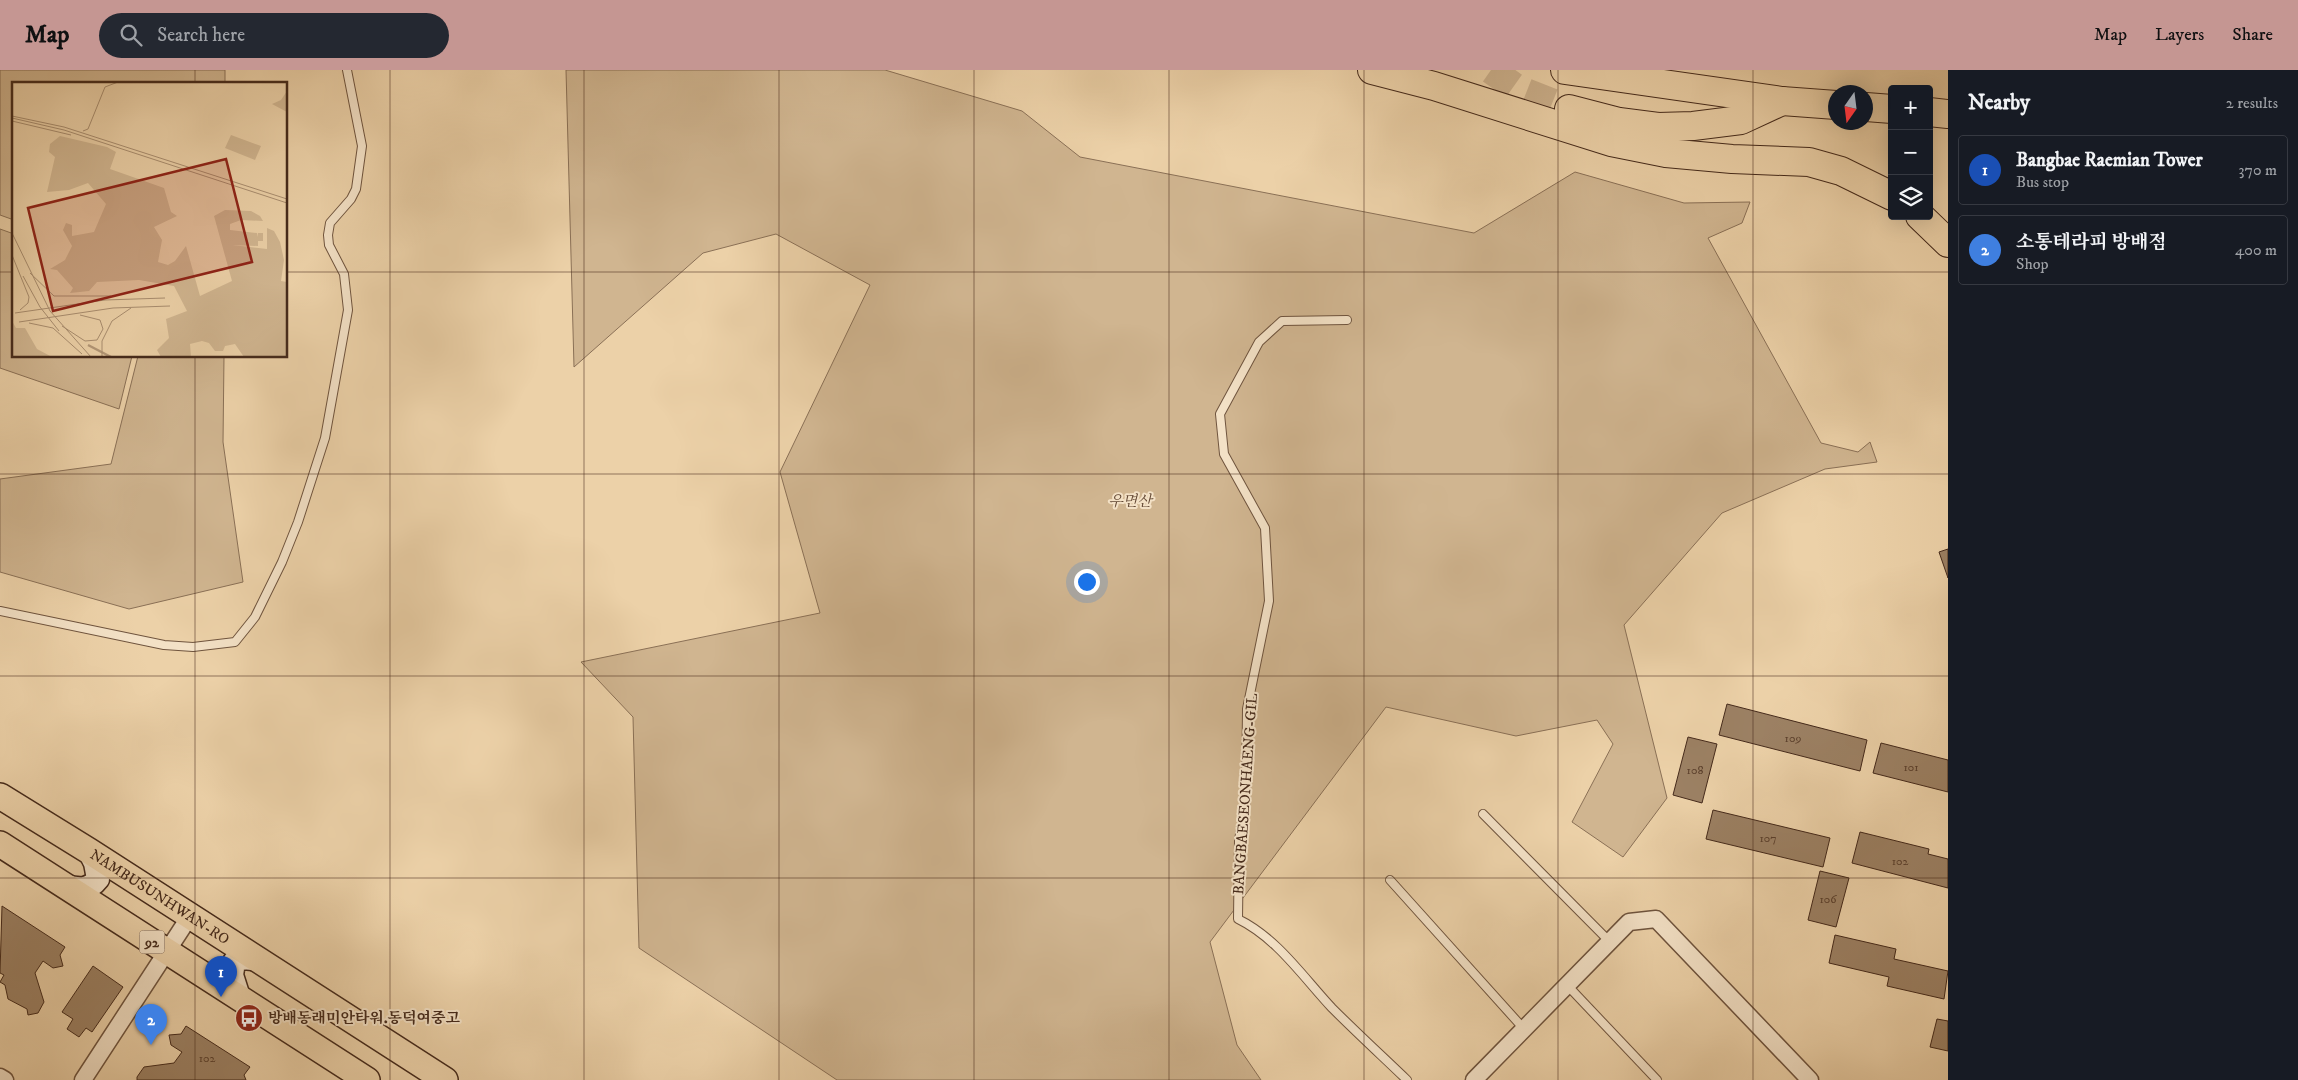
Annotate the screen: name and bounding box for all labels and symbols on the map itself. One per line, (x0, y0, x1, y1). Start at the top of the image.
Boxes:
inset map (12, 82, 288, 358)
north arrow (1828, 85, 1873, 130)
park label: 우면산 (1108, 492, 1154, 511)
your location (1074, 569, 1100, 595)
street label: BANGBAESEONHAENG-GIL (1229, 693, 1262, 895)
house number: 109 (1785, 731, 1801, 746)
house number: 101 (1903, 760, 1919, 775)
house number: 108 (1687, 763, 1703, 778)
house number: 107 (1759, 831, 1777, 846)
street label: NAMBUSUNHWAN-RO (86, 845, 233, 949)
house number: 102 (1892, 854, 1908, 869)
house number: 106 (1819, 892, 1837, 907)
road number: 92 (140, 930, 164, 954)
pin: 1 (205, 956, 237, 997)
bus stop icon: 방배동래미안타워.동덕여중고 (234, 1003, 264, 1033)
pin: 2 (135, 1004, 167, 1045)
place label: 방배동래미안타워.동덕여중고 (268, 1009, 460, 1028)
house number: 102 (199, 1051, 215, 1066)

